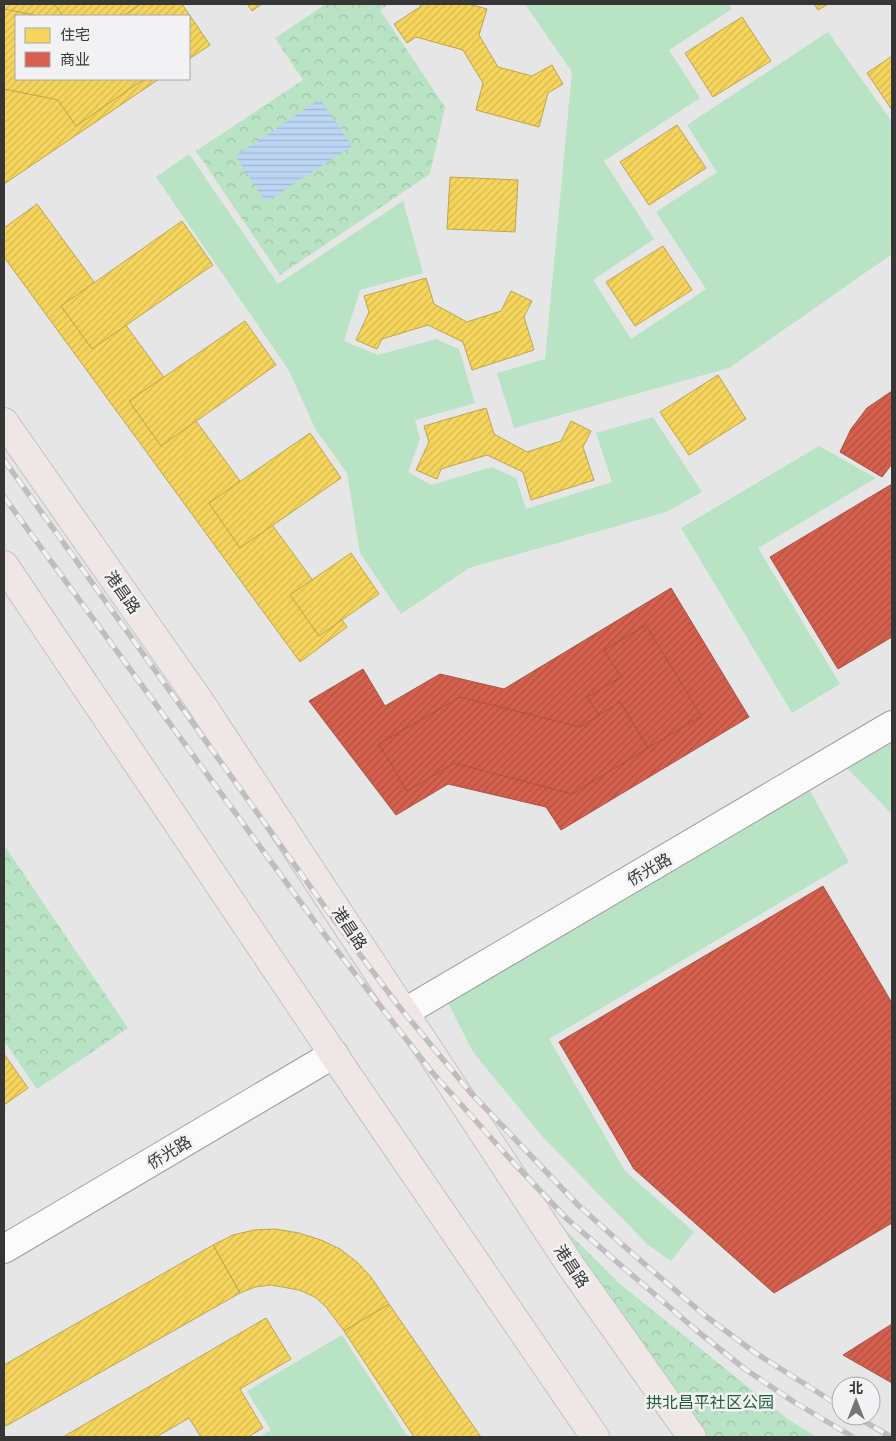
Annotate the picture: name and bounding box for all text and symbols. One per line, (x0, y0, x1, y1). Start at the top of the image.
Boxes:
legend (15, 15, 190, 80)
text: 住宅 (60, 26, 90, 44)
text: 商业 (60, 51, 90, 69)
street label: 港昌路 (101, 567, 144, 617)
street label: 侨光路 (624, 849, 675, 890)
street label: 港昌路 (328, 903, 371, 953)
street label: 侨光路 (144, 1132, 195, 1173)
street label: 港昌路 (550, 1241, 593, 1291)
north arrow (831, 1376, 881, 1426)
text: 北 (849, 1380, 863, 1396)
park label: 拱北昌平社区公园 (646, 1393, 774, 1412)

